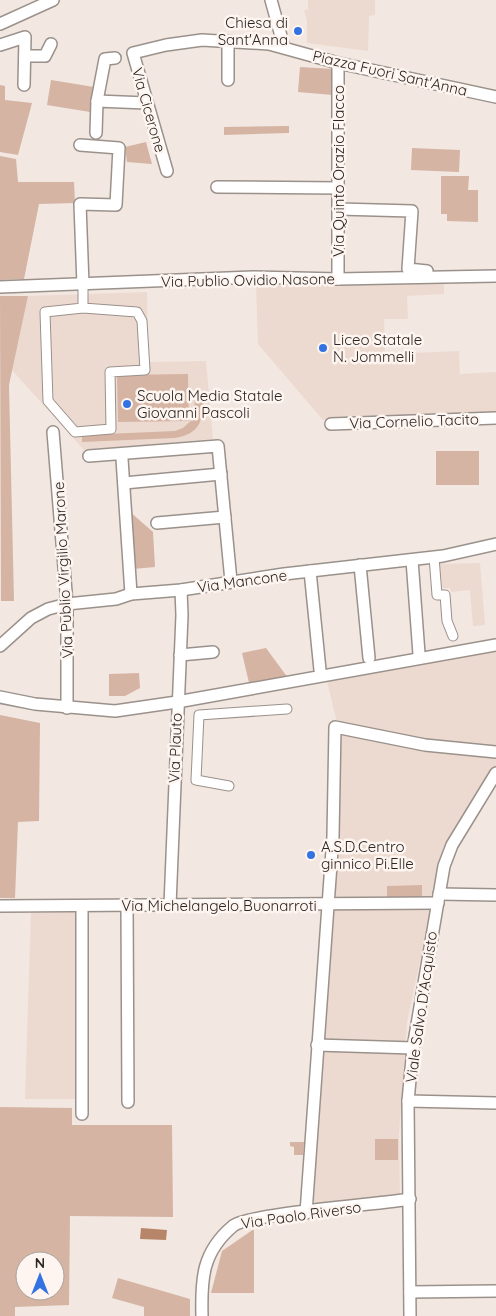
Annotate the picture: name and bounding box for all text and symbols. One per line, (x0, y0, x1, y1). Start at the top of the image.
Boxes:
place label: Chiesa di Sant'Anna (218, 13, 288, 49)
marker: Chiesa di Sant'Anna (292, 25, 304, 37)
street label: Piazza Fuori Sant'Anna (311, 46, 469, 100)
street label: Via Cicerone (128, 65, 170, 155)
street label: Via Quinto Orazio Flacco (329, 85, 348, 257)
street label: Via Publio Ovidio Nasone (161, 269, 335, 291)
place label: Liceo Statale N. Jommelli (333, 330, 422, 366)
marker: Liceo Statale N. Jommelli (317, 342, 329, 354)
place label: Scuola Media Statale Giovanni Pascoli (137, 386, 282, 422)
marker: Scuola Media Statale Giovanni Pascoli (121, 398, 133, 410)
street label: Via Cornelio Tacito (349, 409, 479, 433)
street label: Via Publio Virgilio Marone (49, 481, 77, 659)
street label: Via Mancone (196, 565, 288, 597)
street label: Via Plauto (164, 713, 186, 783)
place label: A.S.D.Centro ginnico Pi.Elle (321, 837, 414, 873)
marker: A.S.D.Centro ginnico Pi.Elle (305, 849, 317, 861)
street label: Via Michelangelo Buonarroti (121, 896, 317, 915)
street label: Viale Salvo D'Acquisto (401, 930, 441, 1084)
street label: Via Paolo Riverso (240, 1197, 362, 1233)
north arrow (15, 1251, 65, 1301)
text: N (35, 1254, 45, 1272)

